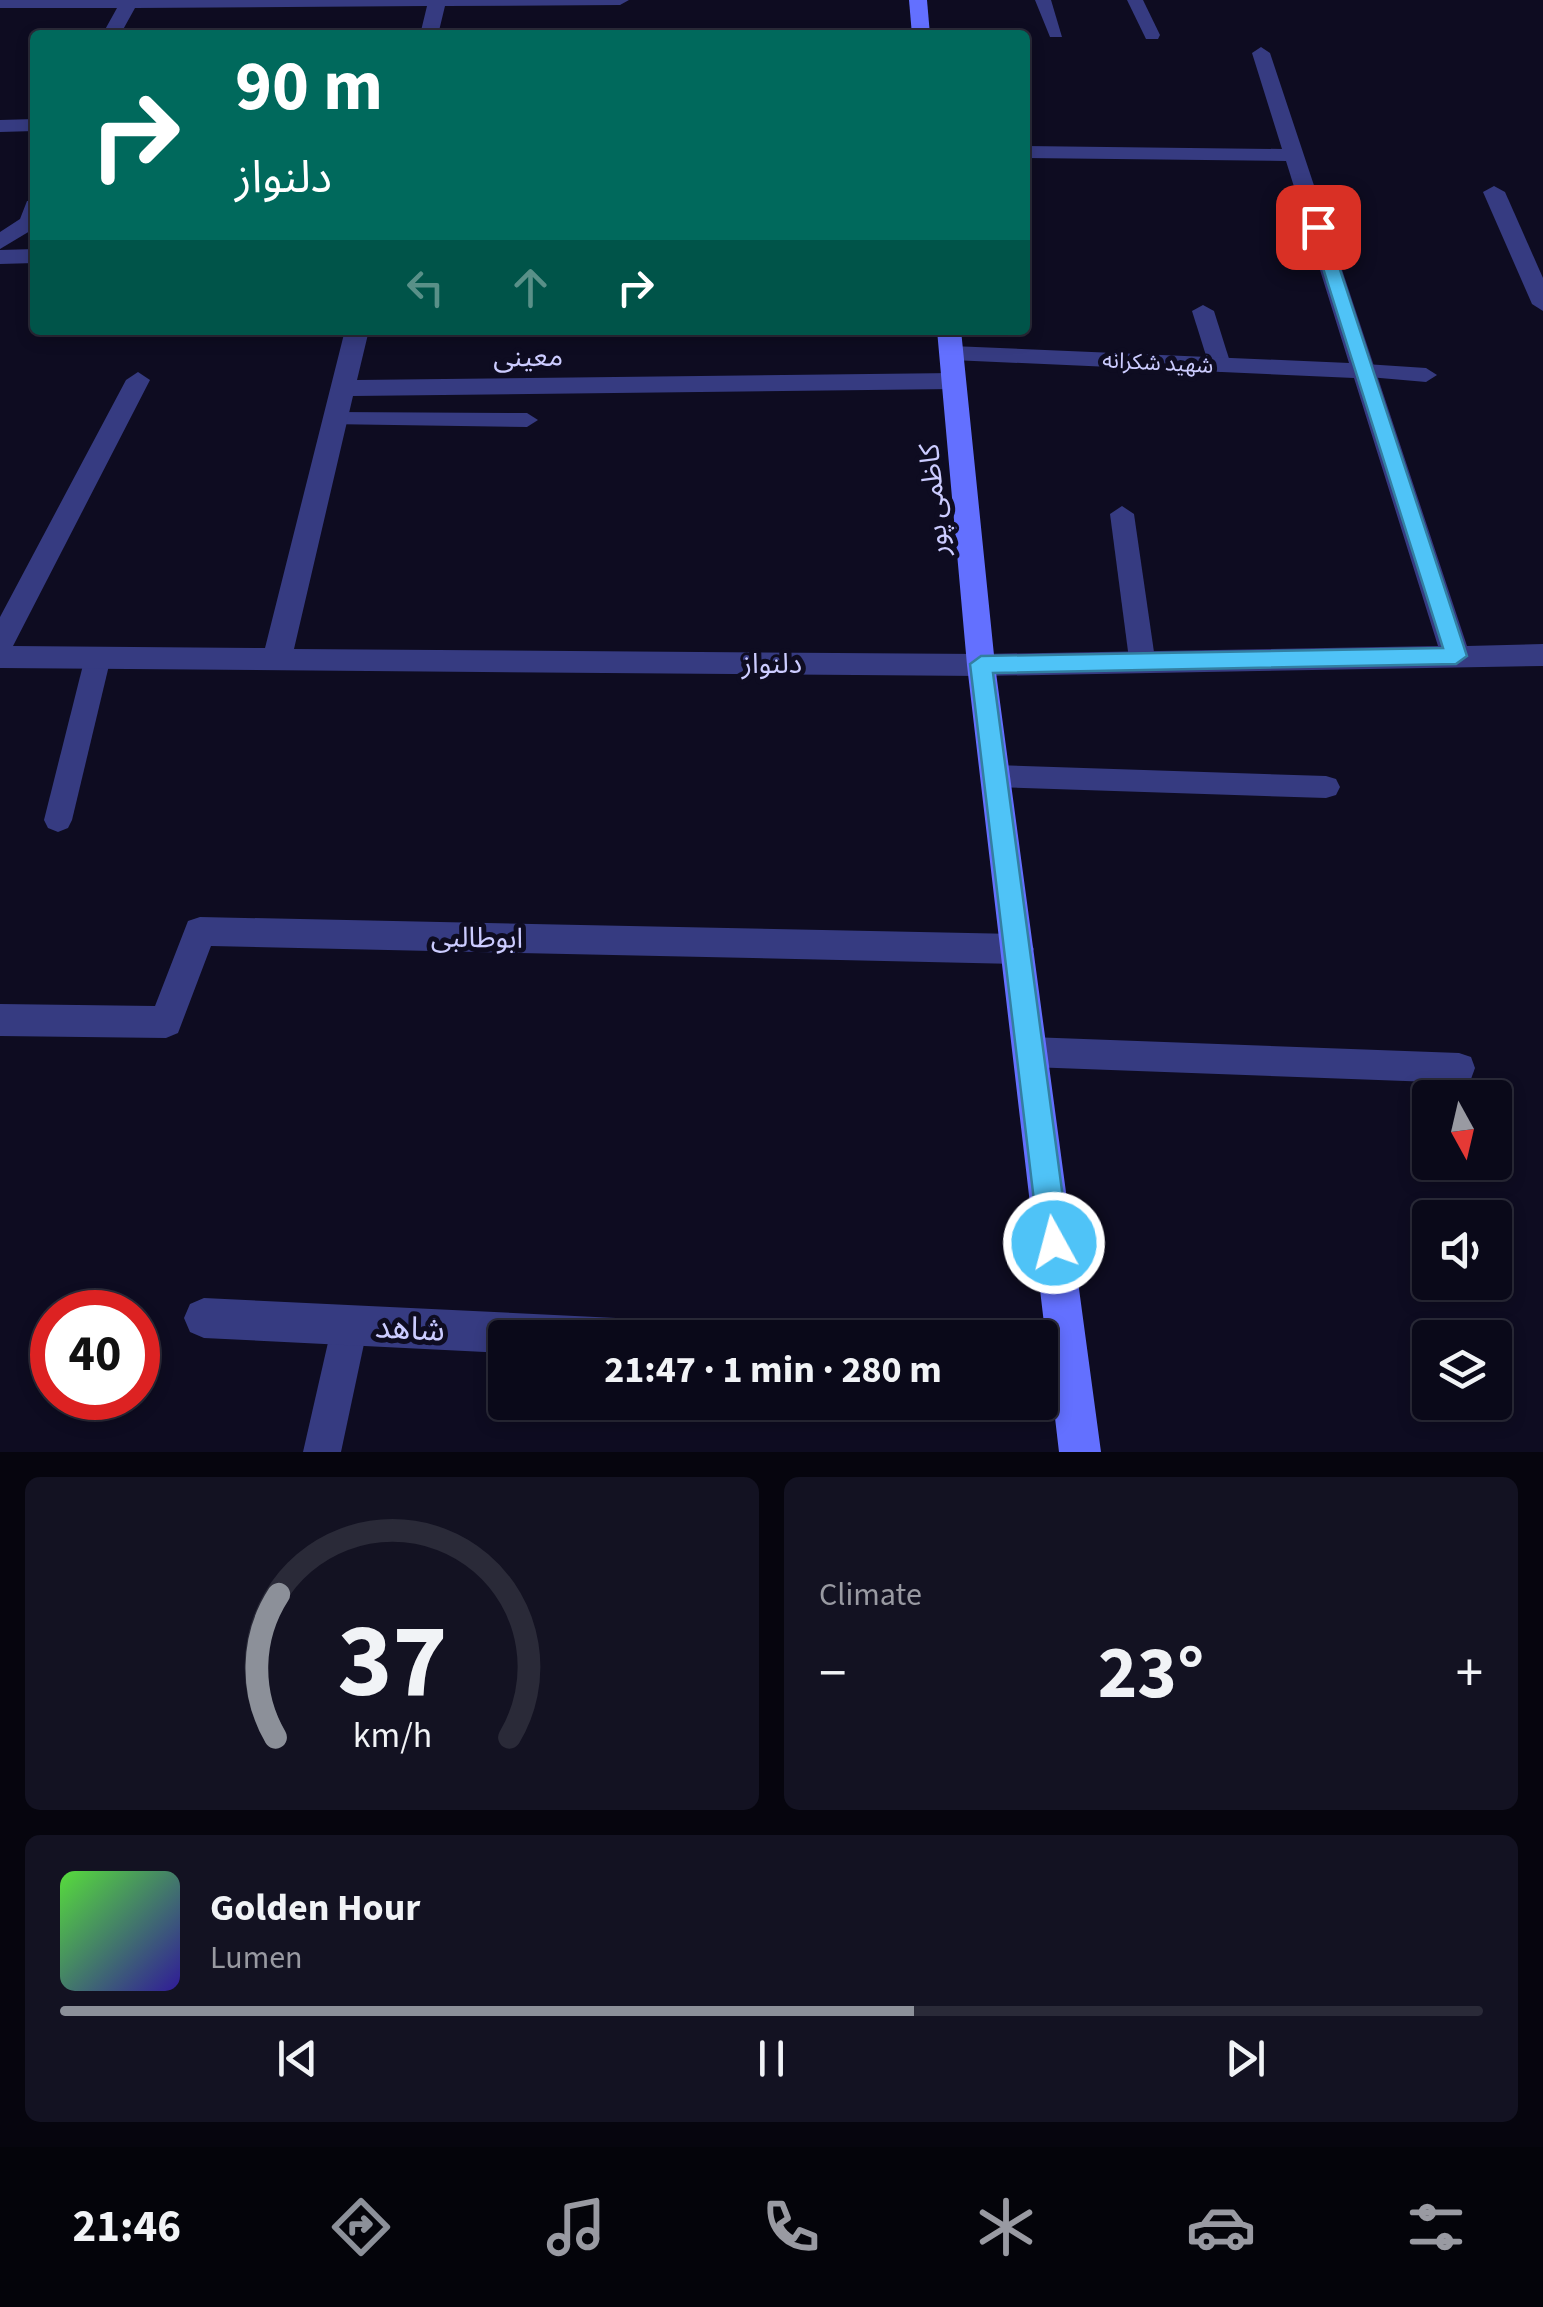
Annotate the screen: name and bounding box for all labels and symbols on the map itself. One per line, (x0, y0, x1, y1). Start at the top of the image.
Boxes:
pin (1276, 185, 1361, 270)
street label: معینی (493, 336, 563, 378)
street label: شهید شکرانه (1102, 344, 1214, 382)
street label: کاظمی پور (909, 441, 959, 559)
street label: دلنواز (741, 644, 802, 684)
street label: ابوطالبی (431, 917, 523, 959)
north arrow (1412, 1080, 1512, 1180)
position arrow (1002, 1191, 1106, 1295)
speed limit sign: 40 (30, 1290, 160, 1420)
street label: شاهد (374, 1304, 446, 1354)

